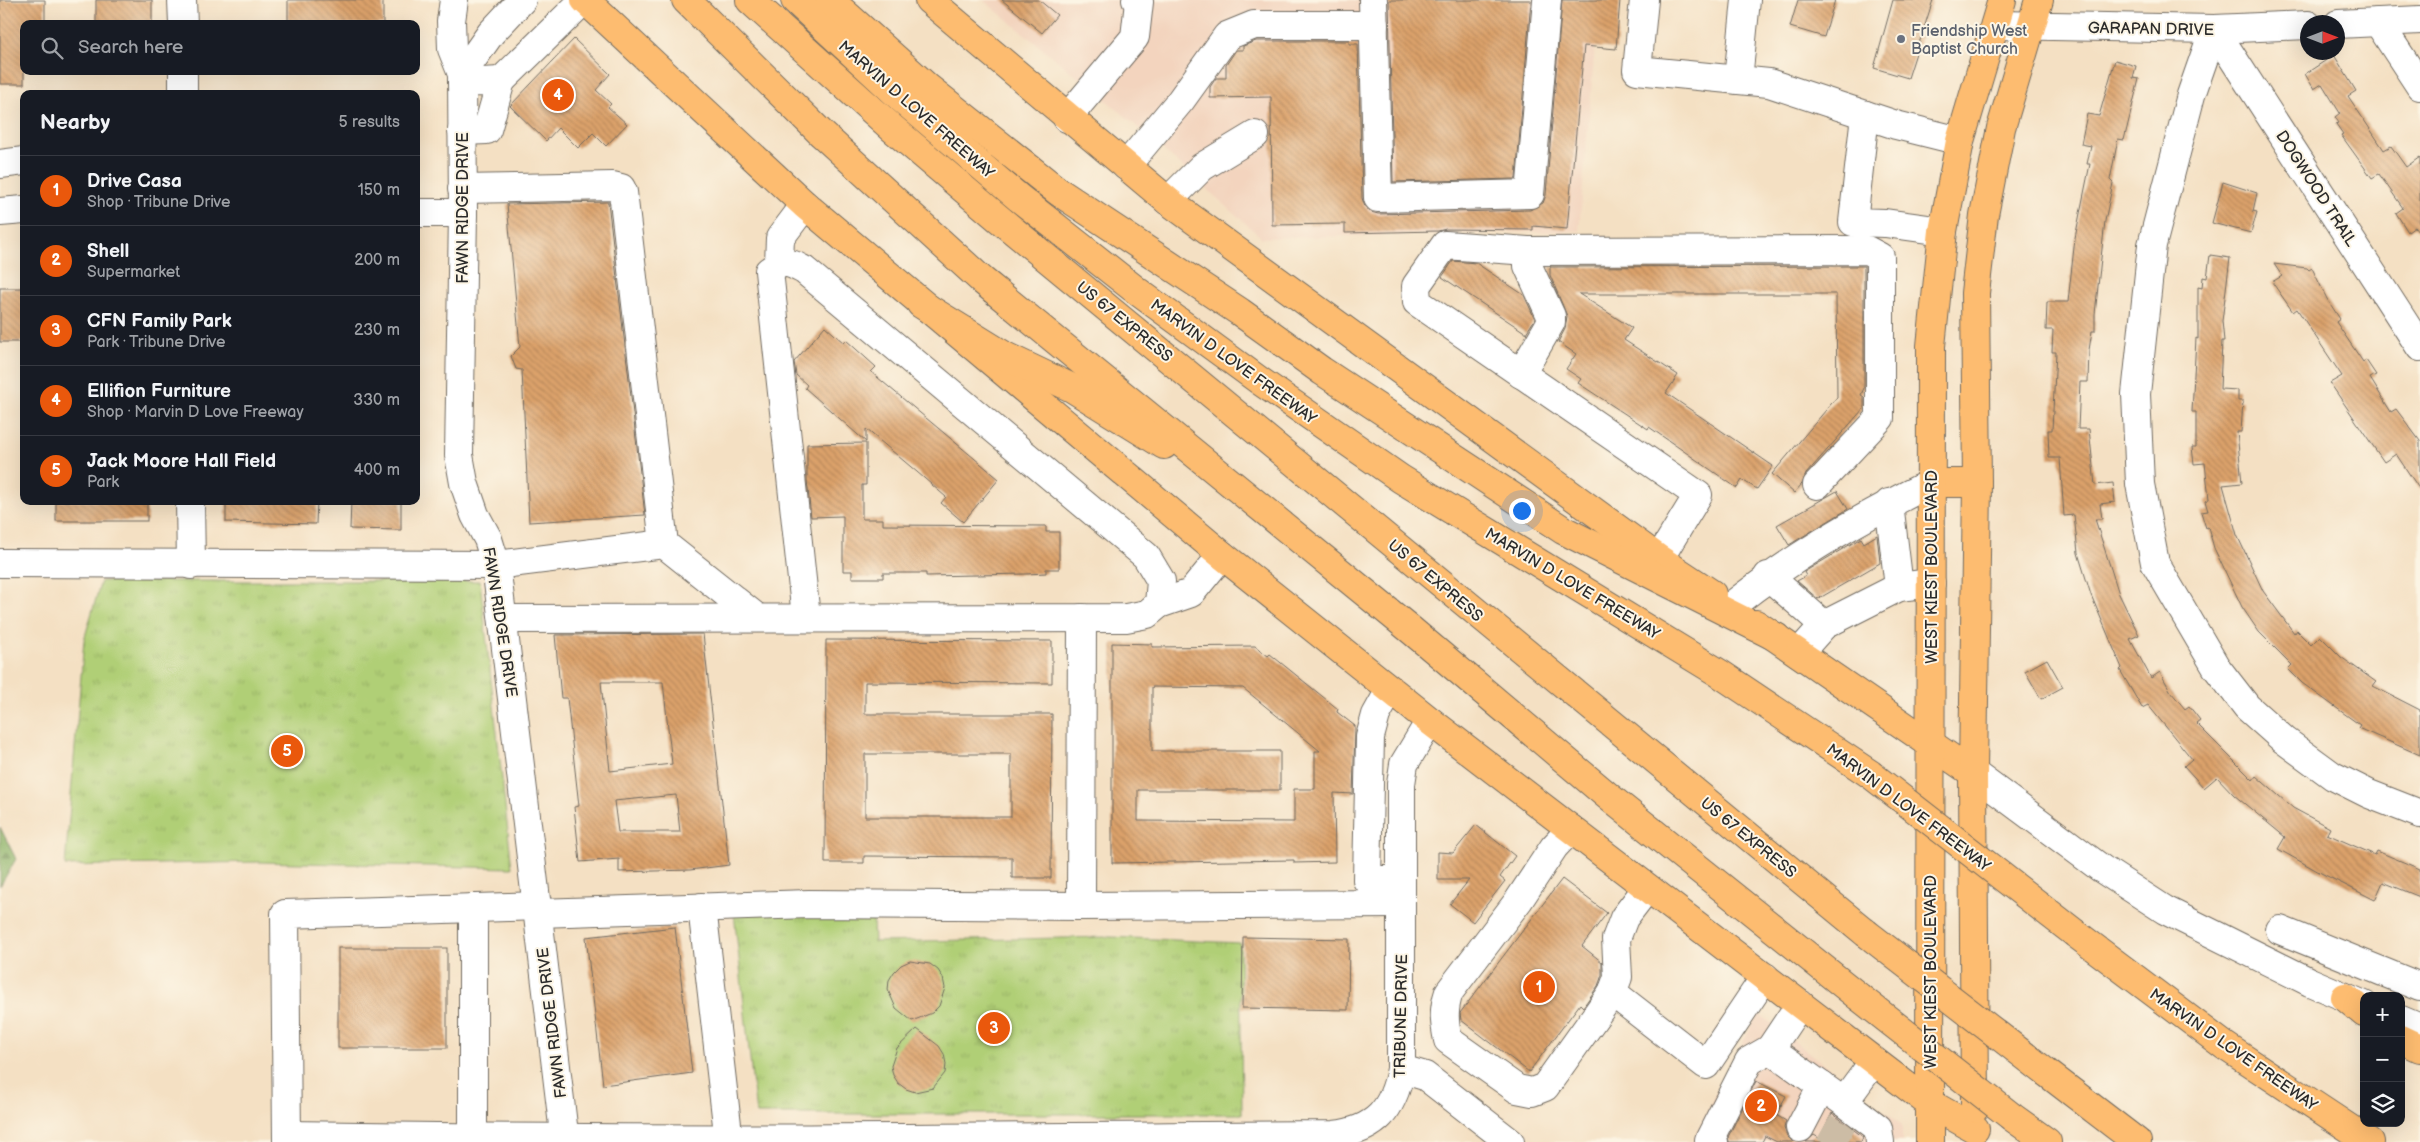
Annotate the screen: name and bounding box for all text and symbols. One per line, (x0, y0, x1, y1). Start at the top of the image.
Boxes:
north arrow (2300, 15, 2345, 60)
street label: GARAPAN DRIVE (2088, 19, 2214, 40)
search box (20, 20, 420, 75)
place label: Friendship West Baptist Church (1911, 22, 2027, 59)
marker: Friendship West Baptist Church (1895, 33, 1907, 45)
icon: search (38, 34, 66, 62)
text: Search here (78, 36, 183, 59)
street label: MARVIN D LOVE FREEWAY (834, 37, 998, 183)
pin: 4 (542, 76, 574, 114)
text: Nearby (40, 110, 110, 135)
text: 5 results (338, 113, 400, 132)
street label: DOGWOOD TRAIL (2271, 127, 2361, 251)
street label: FAWN RIDGE DRIVE (454, 132, 473, 284)
text: Drive Casa (87, 170, 182, 193)
text: 1 (53, 181, 59, 200)
text: 150 m (358, 181, 400, 200)
text: Shop · Tribune Drive (87, 193, 230, 212)
text: Shell (87, 240, 129, 263)
text: 2 (51, 251, 61, 270)
text: 200 m (354, 251, 400, 270)
text: Supermarket (87, 263, 180, 282)
street label: US 67 EXPRESS (1072, 278, 1176, 367)
street label: MARVIN D LOVE FREEWAY (1147, 296, 1320, 429)
text: CFN Family Park (87, 310, 232, 333)
text: 3 (51, 321, 61, 340)
text: 230 m (354, 321, 400, 340)
text: Park · Tribune Drive (87, 333, 226, 352)
text: Ellifion Furniture (87, 380, 231, 403)
text: 4 (51, 391, 61, 410)
text: 330 m (353, 391, 400, 410)
text: Shop · Marvin D Love Freeway (87, 403, 304, 422)
text: Jack Moore Hall Field (87, 450, 276, 473)
text: 5 (51, 461, 61, 480)
text: 400 m (354, 461, 400, 480)
street label: WEST KIEST BOULEVARD (1923, 470, 1942, 664)
text: Park (87, 473, 119, 492)
your location (1509, 498, 1535, 524)
street label: MARVIN D LOVE FREEWAY (1481, 525, 1664, 644)
street label: US 67 EXPRESS (1384, 536, 1486, 626)
street label: FAWN RIDGE DRIVE (478, 546, 521, 699)
pin: 5 (271, 732, 303, 770)
street label: MARVIN D LOVE FREEWAY (1822, 740, 1994, 876)
street label: US 67 EXPRESS (1696, 794, 1800, 883)
street label: WEST KIEST BOULEVARD (1922, 875, 1941, 1069)
street label: FAWN RIDGE DRIVE (534, 946, 571, 1099)
street label: TRIBUNE DRIVE (1391, 954, 1412, 1078)
pin: 1 (1523, 968, 1555, 1006)
street label: MARVIN D LOVE FREEWAY (2146, 985, 2321, 1116)
map controls (2360, 992, 2405, 1127)
button: + (2360, 992, 2405, 1037)
pin: 3 (978, 1009, 1010, 1047)
button: − (2360, 1037, 2405, 1082)
button: layers (2360, 1082, 2405, 1127)
pin: 2 (1745, 1087, 1777, 1125)

